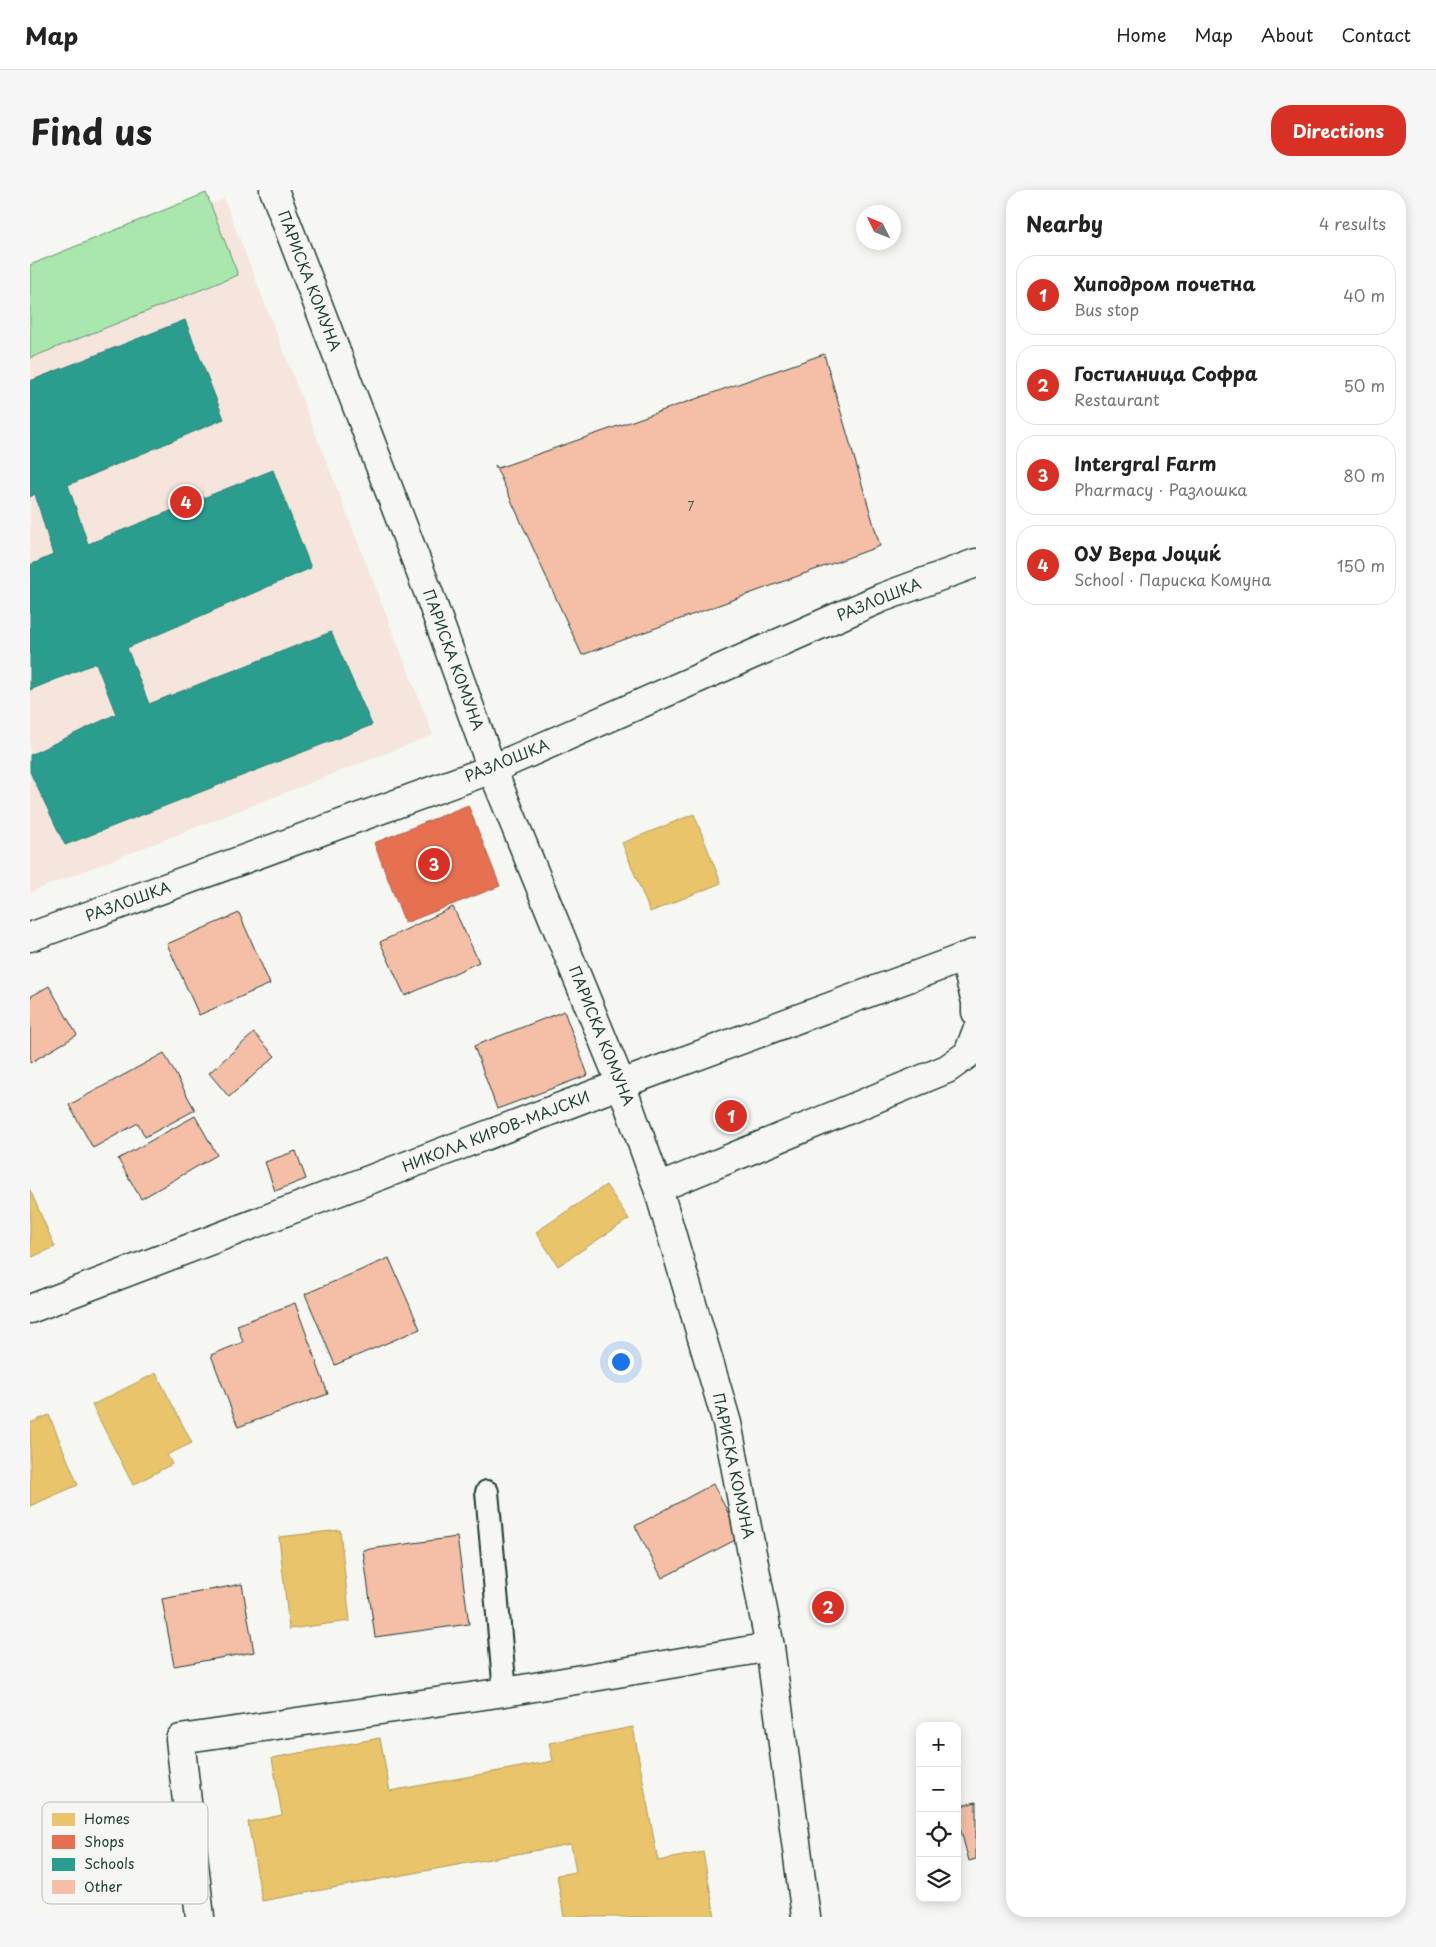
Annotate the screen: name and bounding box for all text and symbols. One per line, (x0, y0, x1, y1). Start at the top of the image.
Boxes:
text: Map (25, 17, 78, 53)
text: Home (1116, 21, 1166, 48)
text: Map (1194, 21, 1233, 48)
text: About (1261, 21, 1313, 48)
text: Contact (1341, 21, 1411, 48)
text: Find us (30, 104, 152, 157)
button: Directions (1271, 105, 1406, 156)
north arrow (856, 205, 901, 250)
street label: ПАРИСКА КОМУНА (273, 207, 348, 354)
text: Nearby (1026, 207, 1103, 239)
text: 4 results (1319, 211, 1386, 235)
text: Хиподром почетна (1074, 269, 1256, 297)
text: 1 (1039, 283, 1047, 307)
text: 40 m (1343, 283, 1385, 307)
text: Bus stop (1074, 297, 1139, 321)
text: Гостилница Софра (1074, 359, 1258, 387)
text: 2 (1037, 373, 1049, 397)
text: 50 m (1344, 373, 1385, 397)
text: Restaurant (1074, 387, 1160, 411)
text: Intergral Farm (1074, 449, 1217, 477)
text: 3 (1038, 463, 1048, 487)
text: 80 m (1343, 463, 1385, 487)
text: Pharmacy · Разлошка (1074, 477, 1247, 501)
pin: 4 (170, 483, 202, 521)
house number: 7 (688, 497, 695, 515)
text: ОУ Вера Јоциќ (1074, 539, 1221, 567)
text: 4 (1038, 553, 1048, 577)
text: 150 m (1337, 553, 1385, 577)
text: School · Париска Комуна (1074, 567, 1271, 591)
street label: РАЗЛОШКА (833, 571, 924, 626)
street label: ПАРИСКА КОМУНА (418, 586, 491, 733)
street label: РАЗЛОШКА (461, 732, 552, 787)
pin: 3 (418, 845, 450, 883)
street label: РАЗЛОШКА (82, 874, 173, 927)
street label: ПАРИСКА КОМУНА (564, 962, 641, 1109)
street label: НИКОЛА КИРОВ-МАЈСКИ (398, 1084, 593, 1177)
pin: 1 (715, 1097, 747, 1135)
your location (608, 1349, 634, 1375)
street label: ПАРИСКА КОМУНА (708, 1390, 761, 1541)
pin: 2 (812, 1588, 844, 1626)
map controls (916, 1722, 961, 1902)
button: + (916, 1722, 961, 1767)
button: − (916, 1767, 961, 1812)
legend (42, 1802, 208, 1904)
text: Homes (84, 1808, 130, 1829)
button: locate (916, 1812, 961, 1857)
text: Shops (84, 1831, 124, 1852)
text: Schools (84, 1853, 134, 1874)
button: layers (916, 1857, 961, 1902)
text: Other (84, 1876, 123, 1897)

